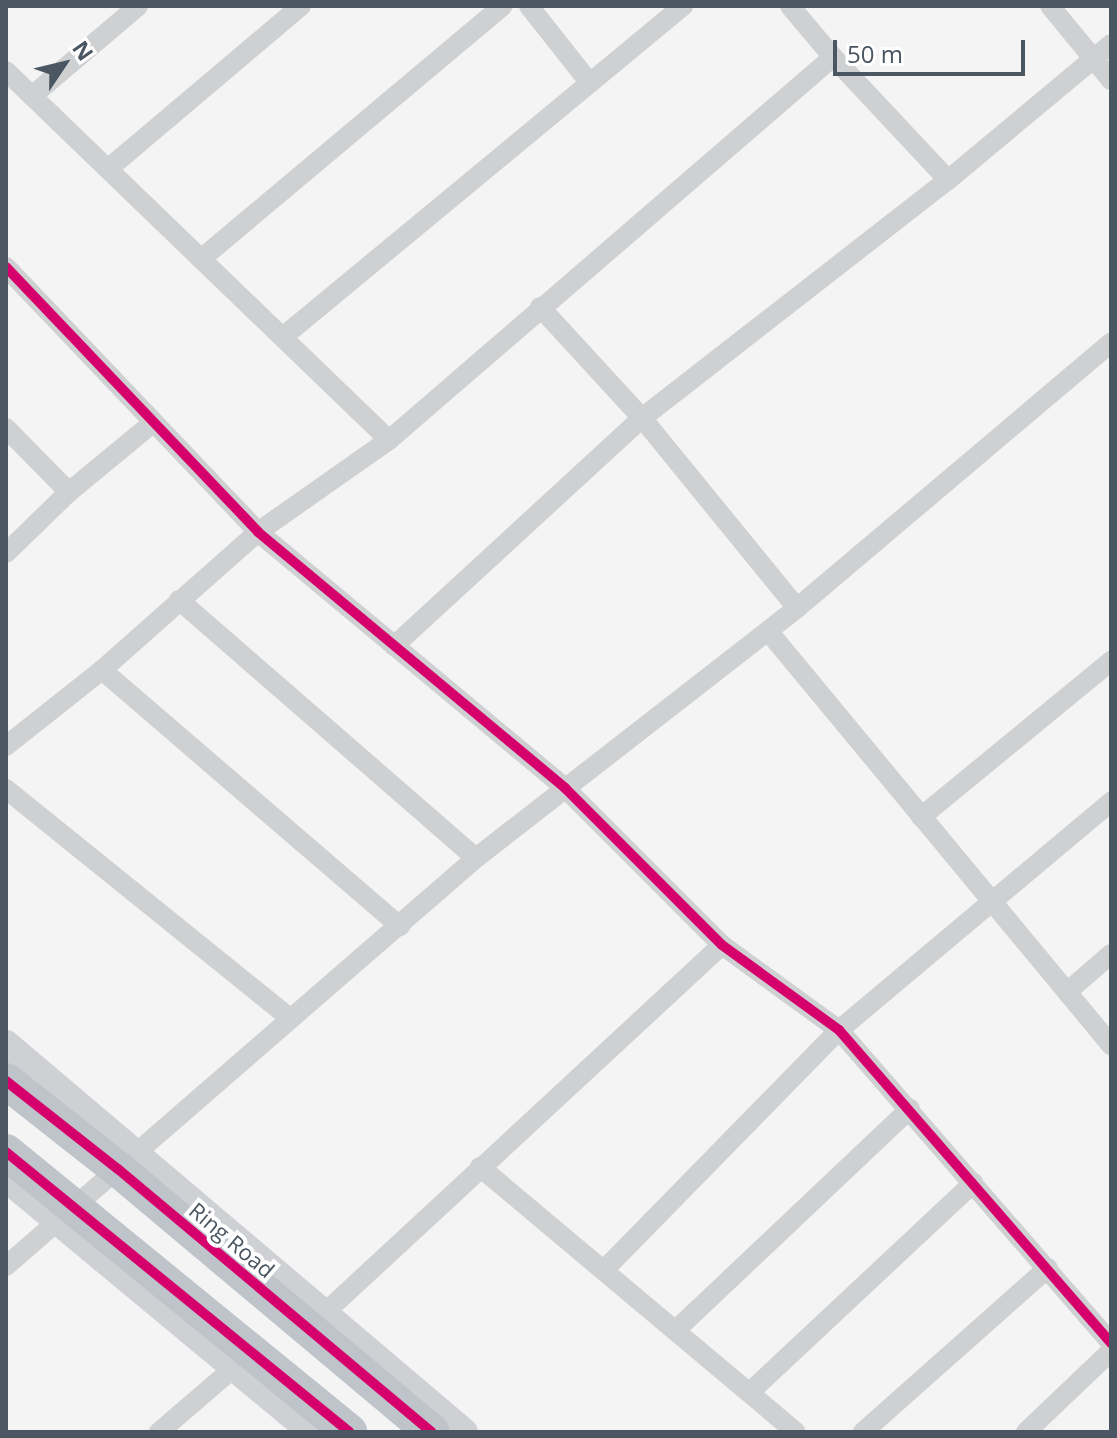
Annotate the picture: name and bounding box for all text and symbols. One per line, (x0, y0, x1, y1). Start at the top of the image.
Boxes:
north arrow (24, 24, 104, 104)
scale bar (837, 24, 1029, 74)
text: N (66, 34, 101, 66)
text: 50 m (847, 37, 903, 70)
street label: Ring Road (184, 1197, 280, 1283)

